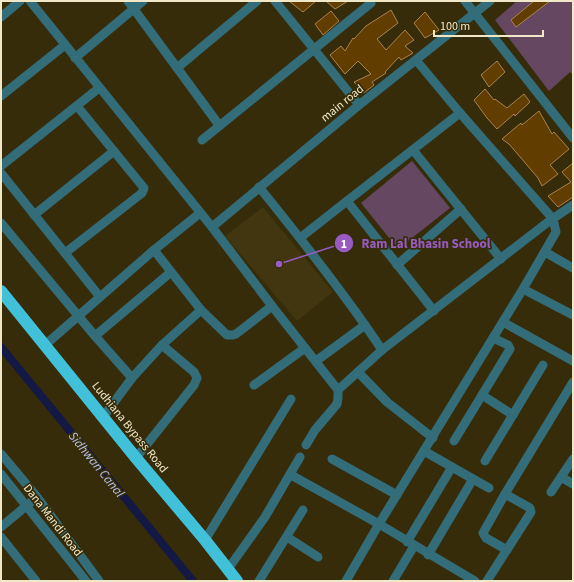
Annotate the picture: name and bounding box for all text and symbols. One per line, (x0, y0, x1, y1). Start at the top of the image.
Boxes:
scale bar (434, 12, 543, 38)
text: 100 m (440, 18, 470, 35)
street label: main road (317, 81, 367, 126)
callout: Ram Lal Bhasin School (334, 231, 499, 256)
text: Ram Lal Bhasin School (362, 235, 491, 253)
text: 1 (341, 236, 347, 253)
street label: Ludhiana Bypass Road (88, 378, 172, 476)
water label: Sidhwan Canal (64, 428, 129, 502)
street label: Dana Mandi Road (19, 481, 86, 560)

